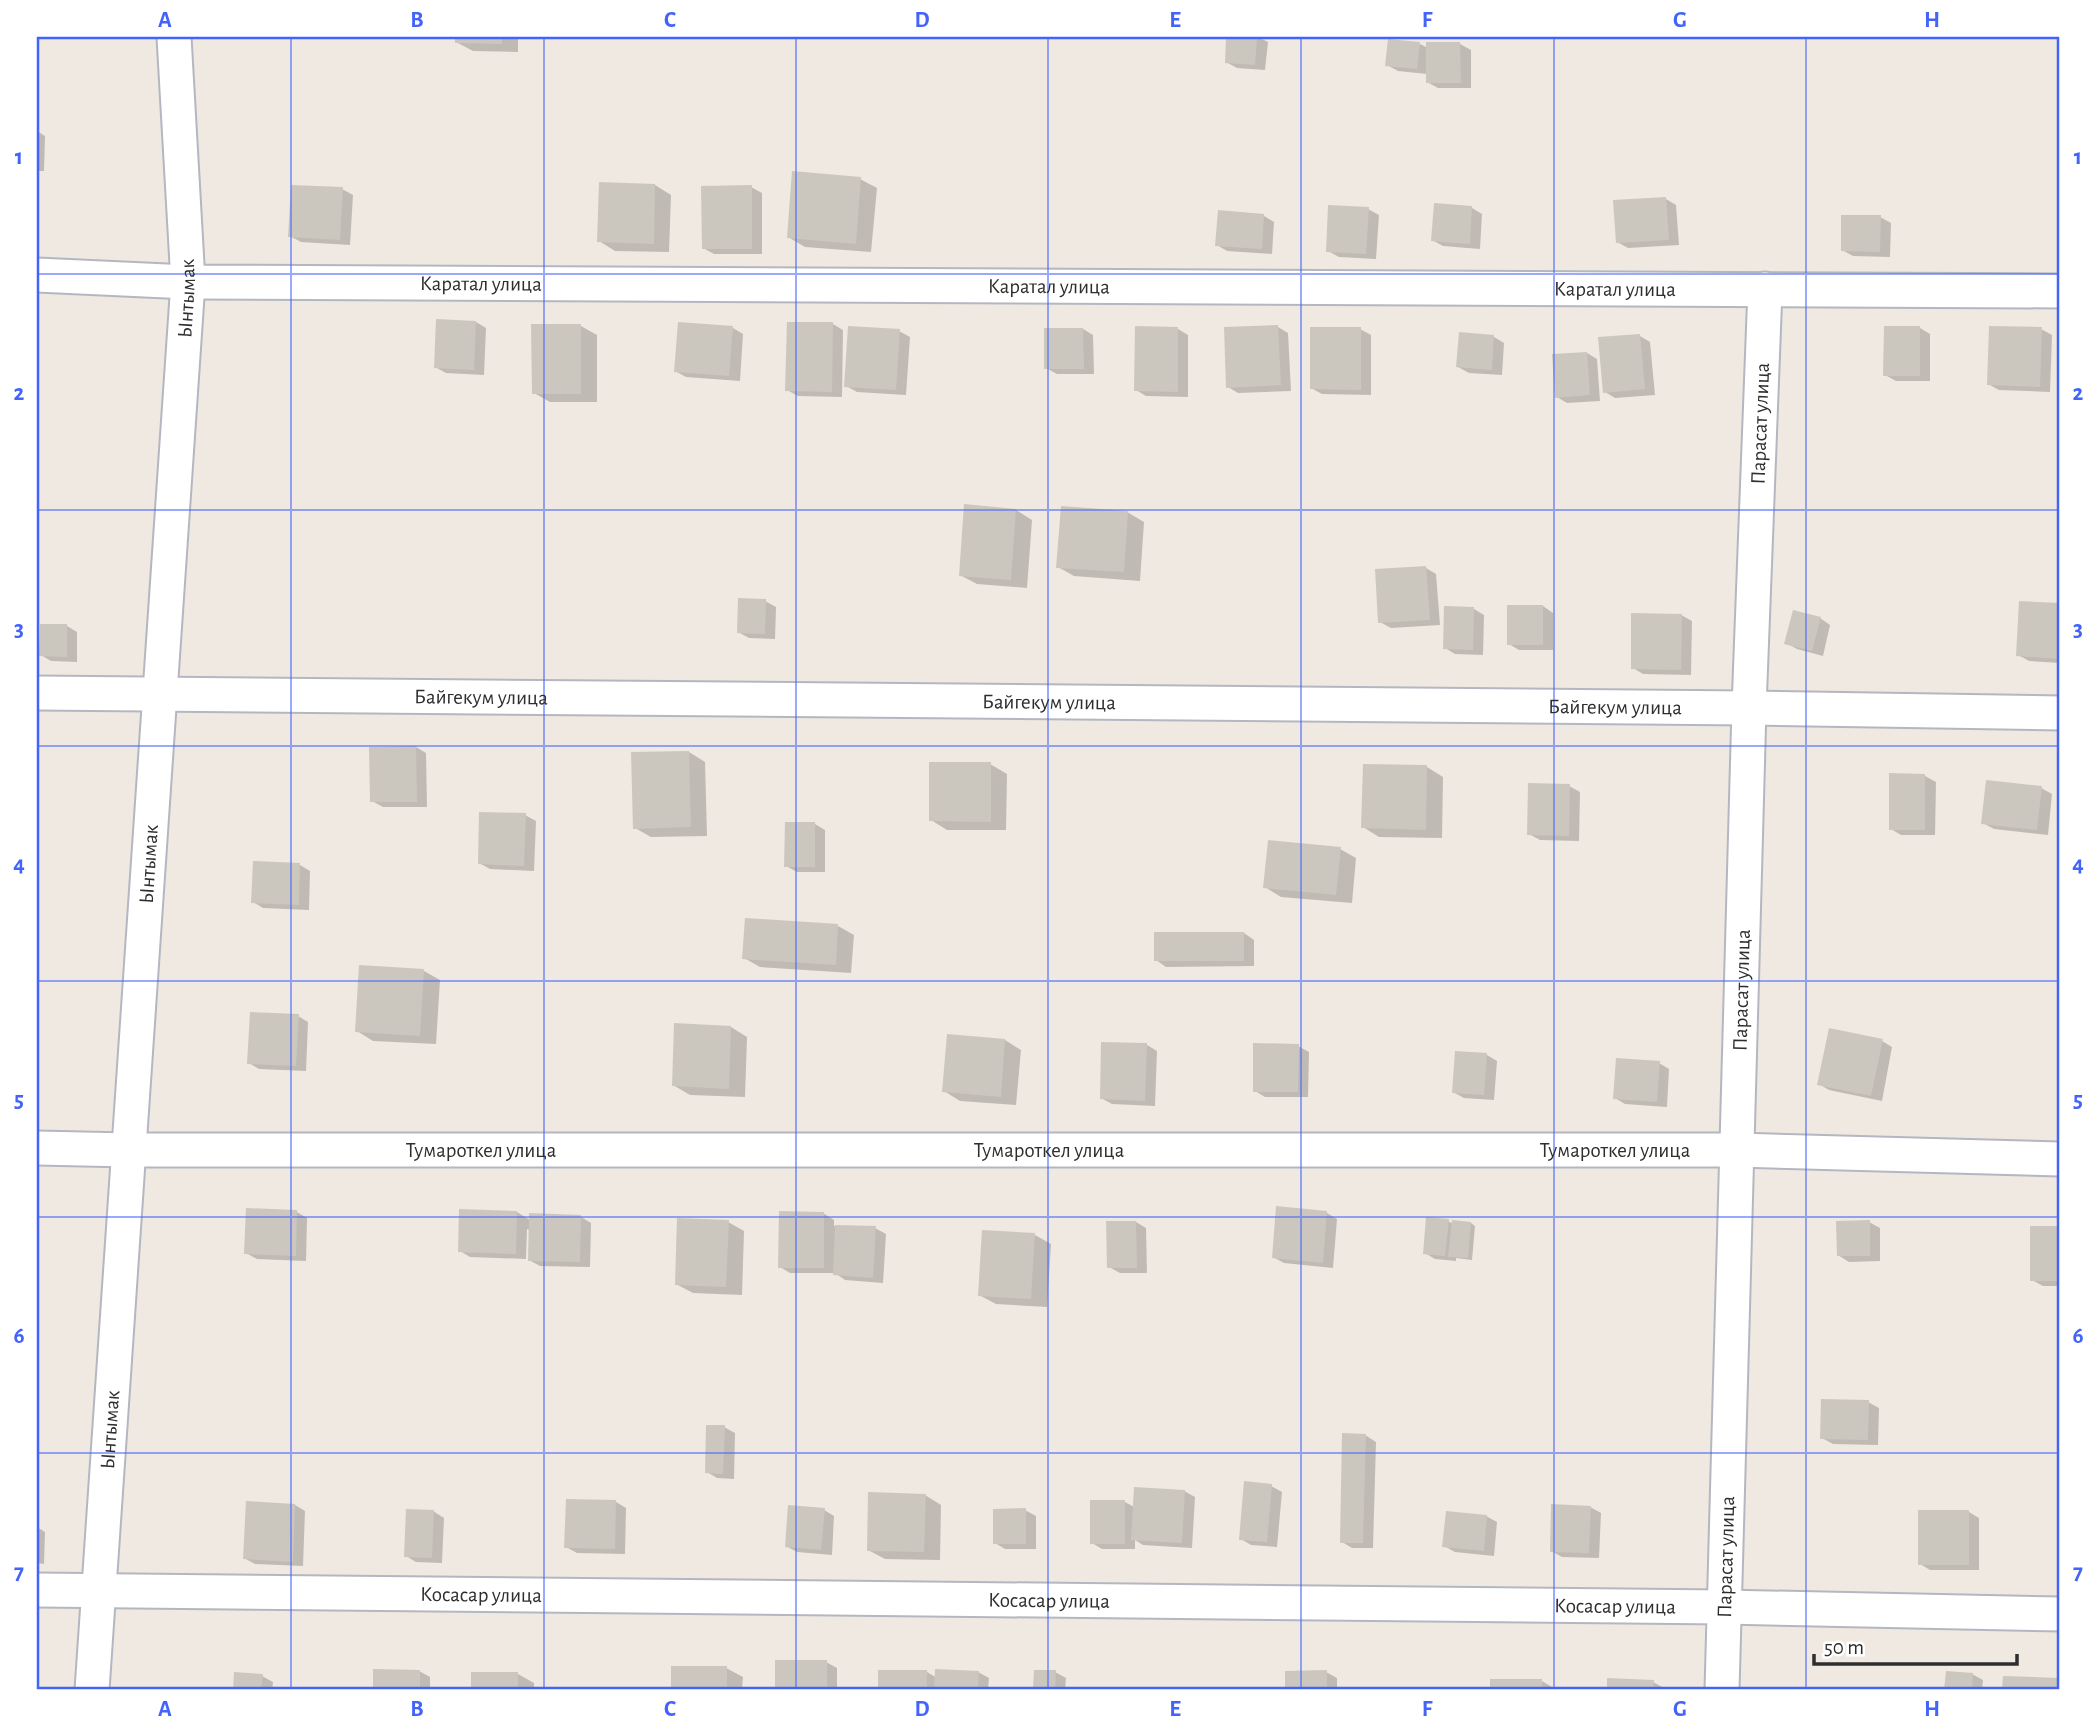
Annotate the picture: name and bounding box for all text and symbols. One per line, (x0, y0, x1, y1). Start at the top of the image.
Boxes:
text: A (158, 9, 172, 32)
text: B (410, 9, 424, 32)
text: C (664, 9, 676, 32)
text: D (914, 9, 930, 32)
text: E (1169, 9, 1181, 32)
text: F (1422, 9, 1433, 32)
text: G (1673, 9, 1687, 32)
text: H (1924, 9, 1940, 32)
text: 1 (15, 146, 23, 169)
text: 1 (2074, 146, 2082, 169)
street label: Ынтымак (174, 258, 199, 338)
street label: Каратал улица (420, 273, 542, 294)
street label: Каратал улица (988, 275, 1110, 297)
street label: Каратал улица (1554, 278, 1676, 300)
street label: Парасат улица (1747, 362, 1773, 485)
text: 2 (14, 382, 25, 405)
text: 2 (2073, 382, 2084, 405)
text: 3 (14, 618, 24, 641)
text: 3 (2073, 618, 2083, 641)
street label: Байгекум улица (414, 686, 548, 708)
street label: Байгекум улица (982, 691, 1116, 713)
street label: Байгекум улица (1548, 696, 1682, 718)
street label: Ынтымак (135, 824, 162, 904)
text: 4 (13, 853, 25, 876)
text: 4 (2072, 853, 2084, 876)
street label: Парасат улица (1729, 929, 1753, 1052)
text: 5 (14, 1089, 24, 1112)
text: 5 (2073, 1089, 2083, 1112)
street label: Тумароткел улица (406, 1140, 557, 1161)
street label: Тумароткел улица (974, 1140, 1125, 1161)
street label: Тумароткел улица (1540, 1140, 1691, 1161)
text: 6 (13, 1325, 25, 1348)
text: 6 (2072, 1325, 2084, 1348)
street label: Ынтымак (97, 1389, 123, 1470)
street label: Парасат улица (1713, 1495, 1738, 1618)
text: 7 (14, 1561, 24, 1584)
text: 7 (2073, 1561, 2083, 1584)
street label: Косасар улица (420, 1583, 542, 1606)
street label: Косасар улица (988, 1589, 1110, 1611)
street label: Косасар улица (1554, 1595, 1676, 1617)
scale bar (1814, 1622, 2016, 1666)
text: 50 m (1824, 1637, 1864, 1658)
text: A (158, 1698, 172, 1721)
text: B (410, 1698, 424, 1721)
text: C (664, 1698, 676, 1721)
text: D (914, 1698, 930, 1721)
text: E (1169, 1698, 1181, 1721)
text: F (1422, 1698, 1433, 1721)
text: G (1673, 1698, 1687, 1721)
text: H (1924, 1698, 1940, 1721)

